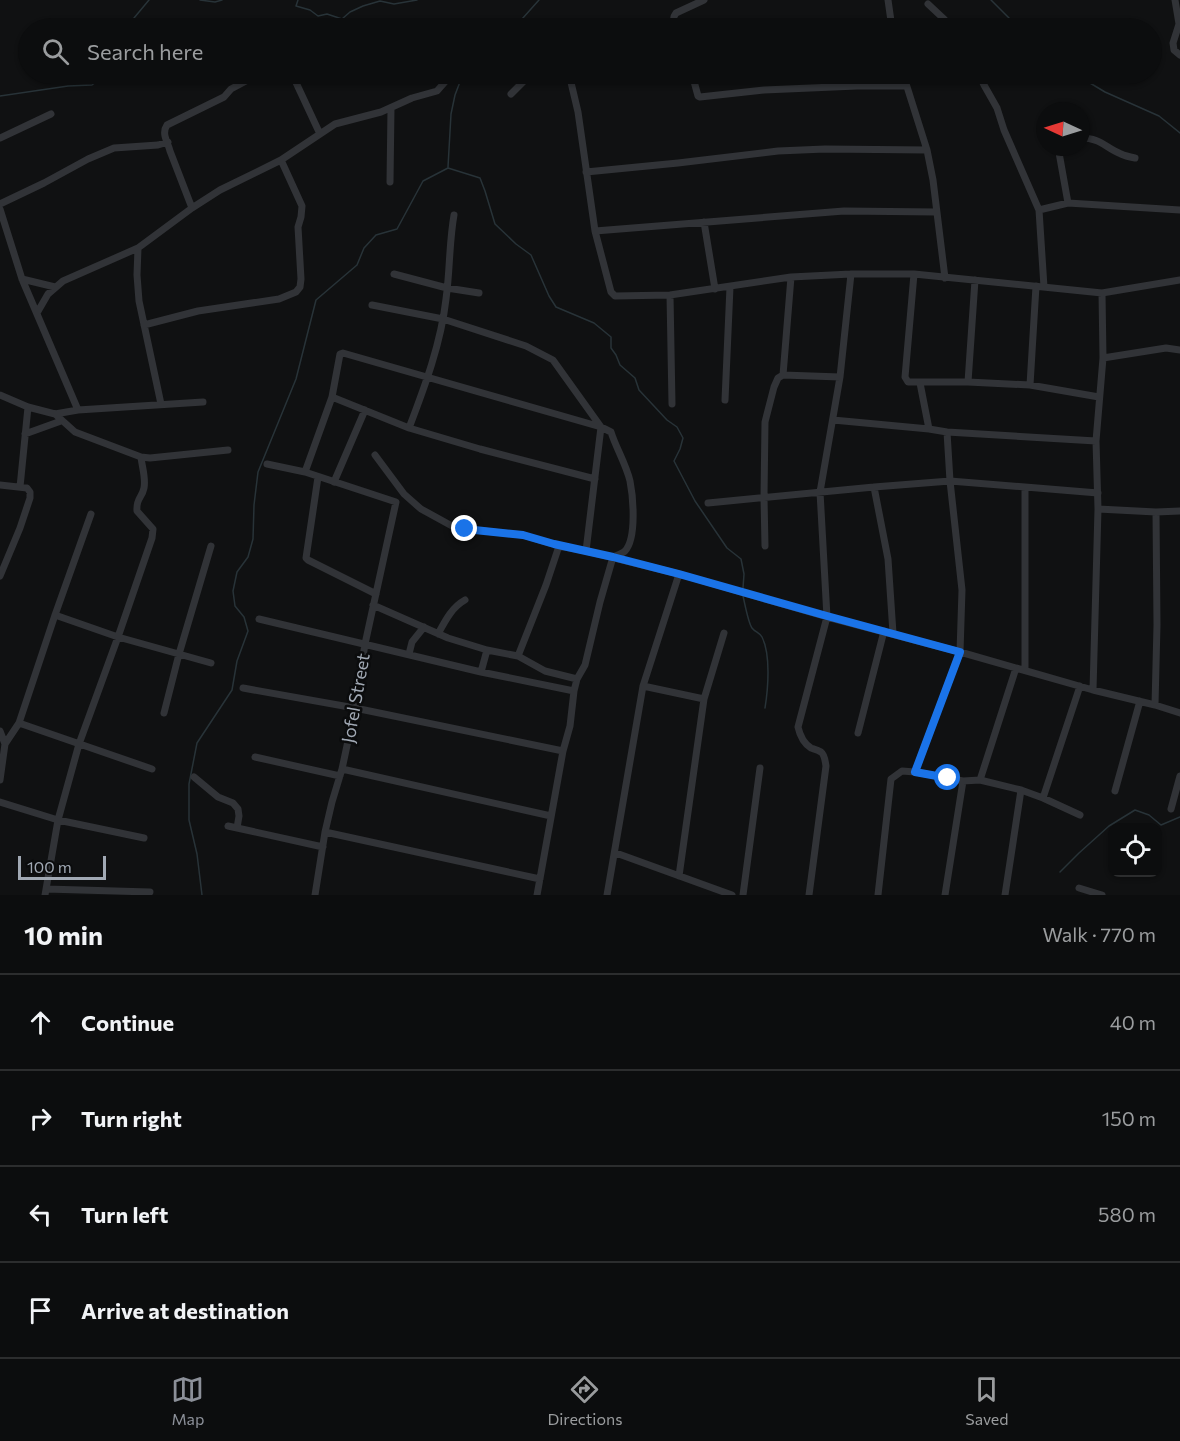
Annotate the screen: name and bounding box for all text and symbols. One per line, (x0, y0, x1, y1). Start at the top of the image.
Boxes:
search box (18, 18, 1162, 84)
icon: search (39, 35, 72, 68)
text: Search here (87, 38, 203, 65)
north arrow (1036, 102, 1090, 156)
route end (451, 515, 477, 541)
street label: Jofel Street (336, 651, 374, 745)
route start (934, 764, 960, 790)
map controls (1108, 823, 1162, 877)
button: locate (1108, 823, 1162, 877)
scale bar (18, 853, 106, 880)
text: 100 m (27, 857, 72, 876)
text: 10 min (24, 919, 103, 950)
text: Walk · 770 m (1042, 922, 1156, 946)
icon: ahead (24, 1006, 57, 1039)
text: Continue (81, 1009, 174, 1036)
text: 40 m (1110, 1010, 1156, 1034)
icon: right (24, 1102, 57, 1135)
text: Turn right (81, 1105, 182, 1132)
text: 150 m (1102, 1106, 1156, 1130)
icon: left (24, 1198, 57, 1231)
text: Turn left (81, 1201, 168, 1228)
text: 580 m (1098, 1202, 1156, 1226)
icon: arrive (24, 1294, 57, 1327)
text: Arrive at destination (81, 1297, 289, 1324)
tab: Map (171, 1373, 204, 1428)
tab: Directions (547, 1373, 622, 1428)
tab: Saved (965, 1373, 1009, 1428)

